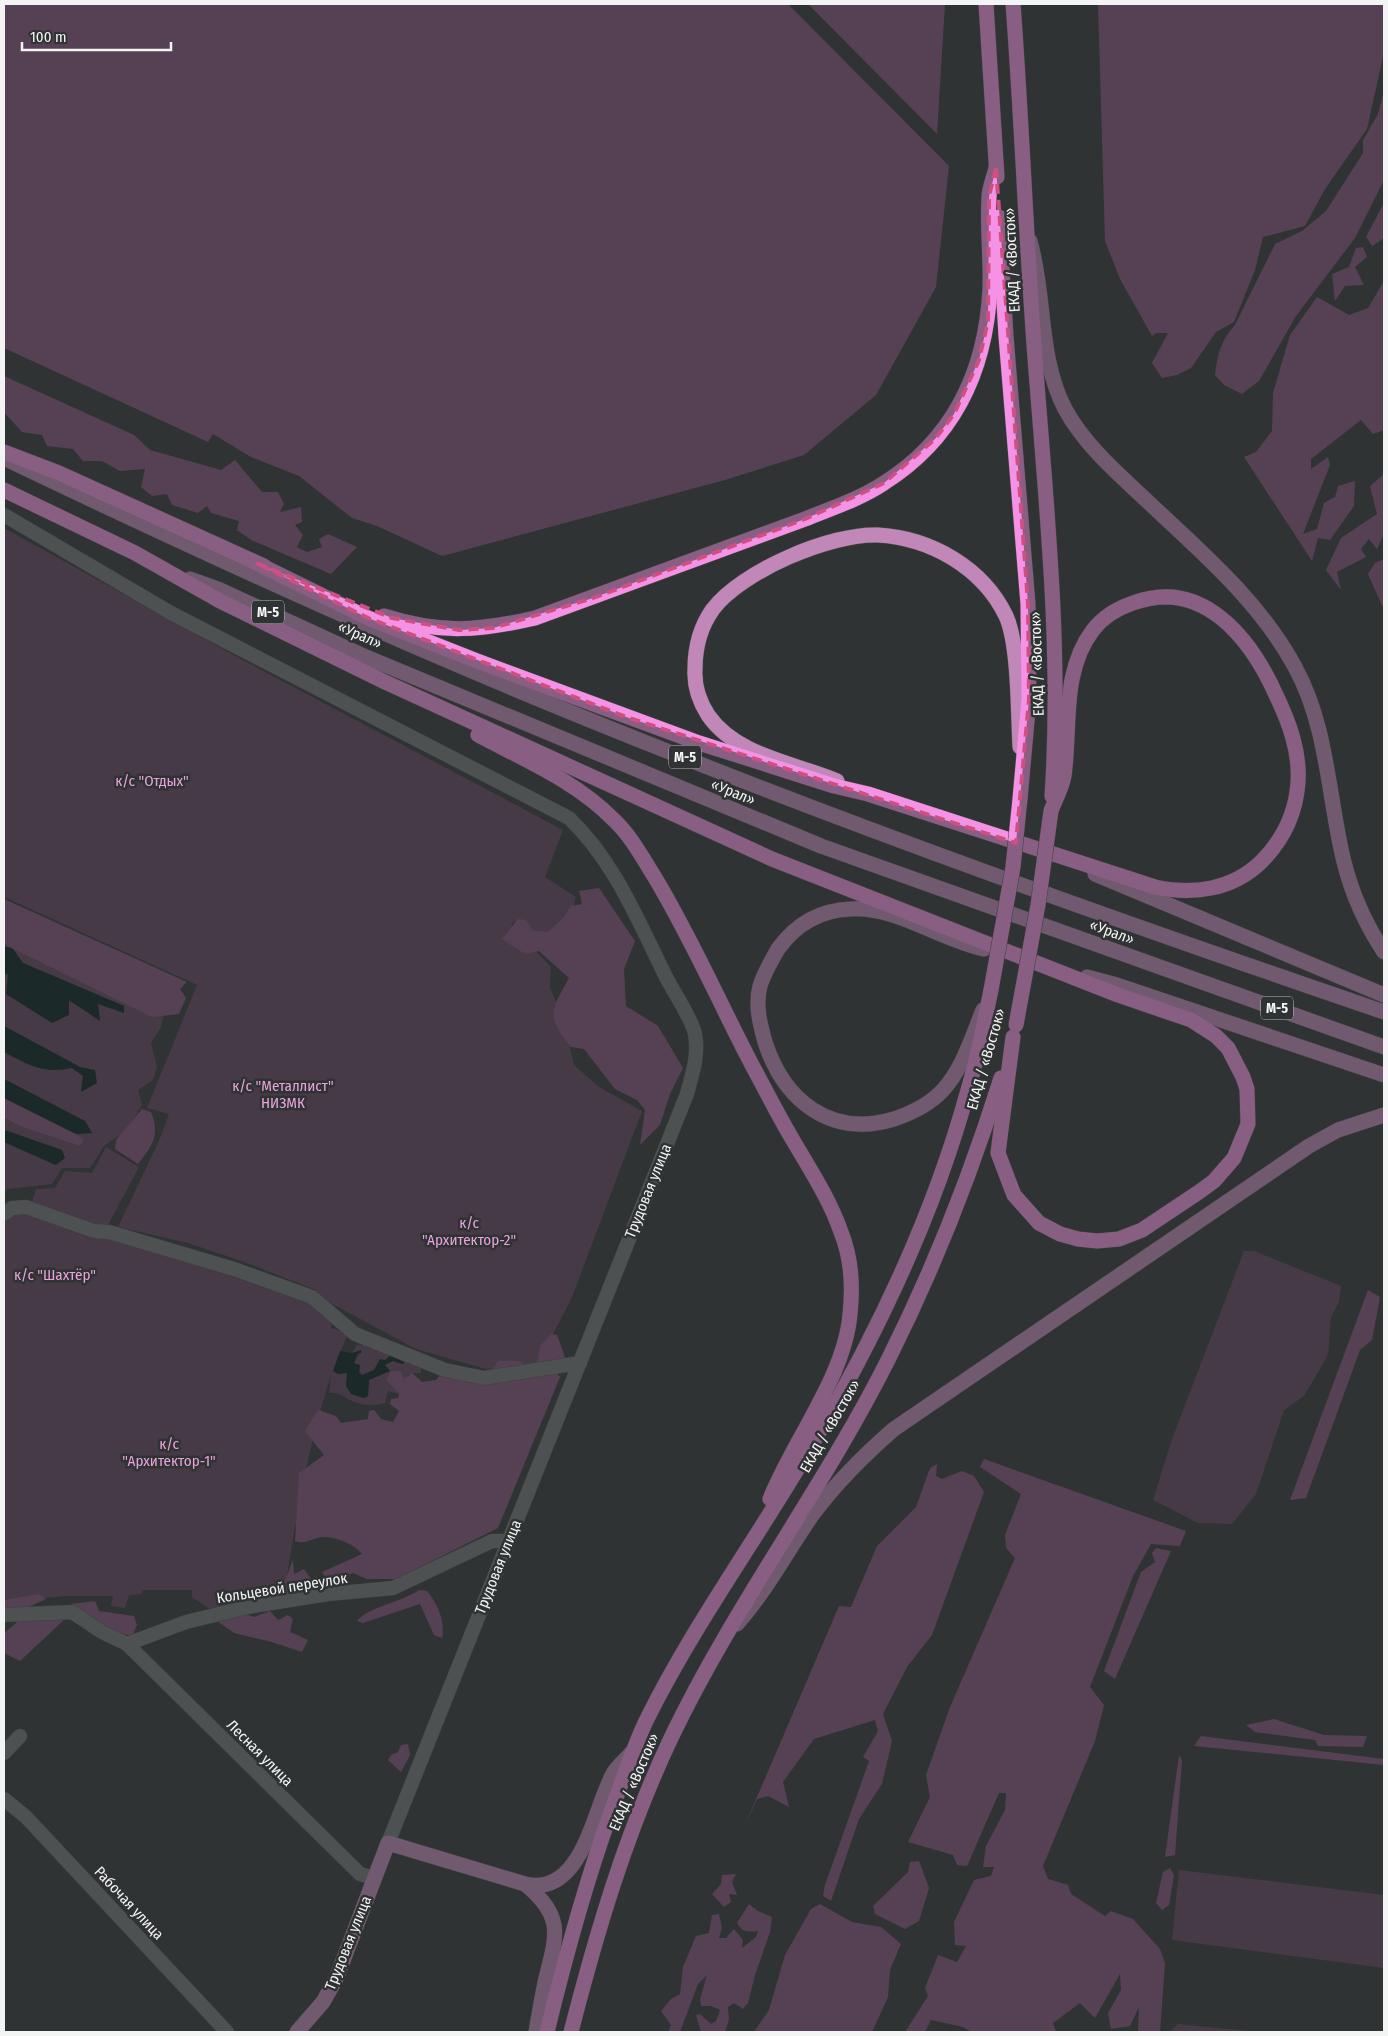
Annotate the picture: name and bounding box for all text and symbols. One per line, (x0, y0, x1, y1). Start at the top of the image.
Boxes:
scale bar (22, 20, 171, 52)
text: 100 m (30, 28, 67, 46)
street label: ЕКАД / «Восток» (1000, 207, 1024, 313)
road number: М-5 (252, 600, 284, 624)
street label: ЕКАД / «Восток» (1026, 611, 1048, 717)
street label: «Урал» (335, 617, 385, 653)
road number: М-5 (669, 746, 701, 769)
park label: к/с "Отдых" (115, 772, 189, 790)
street label: «Урал» (708, 775, 758, 809)
street label: «Урал» (1087, 916, 1137, 948)
road number: М-5 (1261, 996, 1293, 1020)
street label: ЕКАД / «Восток» (963, 1006, 1009, 1112)
park label: к/с "Металлист" НИЗМК (232, 1077, 334, 1112)
street label: Трудовая улица (621, 1141, 675, 1241)
park label: к/с "Архитектор-2" (422, 1214, 516, 1249)
park label: к/с "Шахтёр" (14, 1266, 96, 1284)
street label: ЕКАД / «Восток» (796, 1376, 864, 1476)
park label: к/с "Архитектор-1" (122, 1435, 216, 1470)
street label: Трудовая улица (471, 1517, 525, 1617)
street label: Кольцевой переулок (215, 1569, 349, 1607)
street label: Лесная улица (223, 1716, 297, 1790)
street label: ЕКАД / «Восток» (605, 1730, 663, 1834)
street label: Рабочая улица (91, 1863, 167, 1943)
street label: Трудовая улица (321, 1893, 375, 1993)

